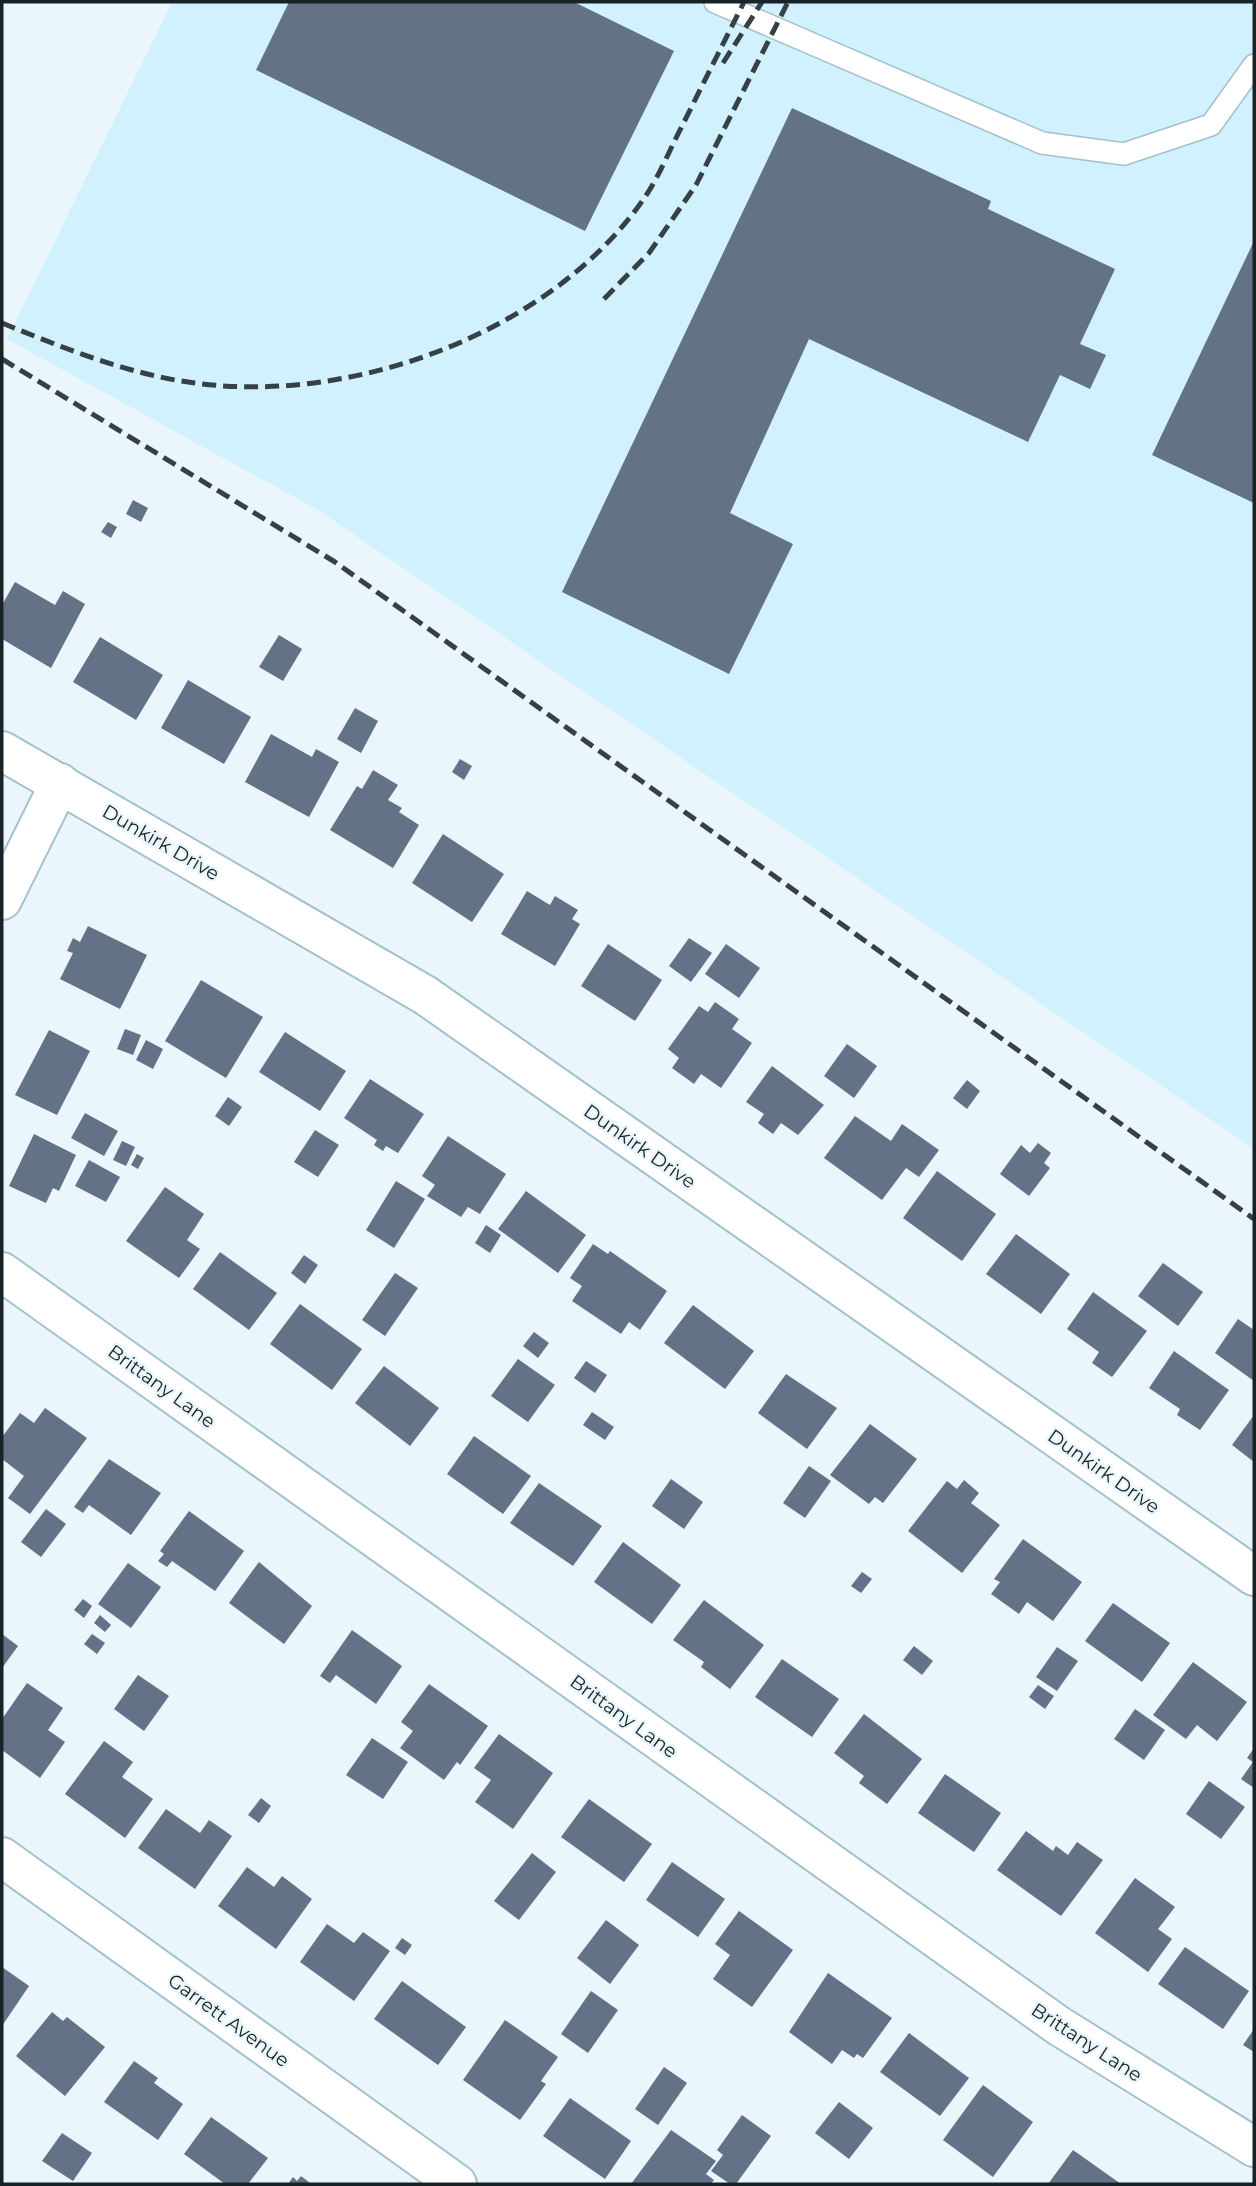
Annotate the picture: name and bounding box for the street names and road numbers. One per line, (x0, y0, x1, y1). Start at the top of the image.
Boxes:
street label: Dunkirk Drive (98, 800, 223, 885)
street label: Dunkirk Drive (579, 1099, 700, 1194)
street label: Brittany Lane (103, 1340, 220, 1433)
street label: Dunkirk Drive (1043, 1424, 1164, 1519)
street label: Brittany Lane (565, 1670, 682, 1763)
street label: Garrett Avenue (164, 1969, 294, 2072)
street label: Brittany Lane (1027, 1998, 1146, 2087)

